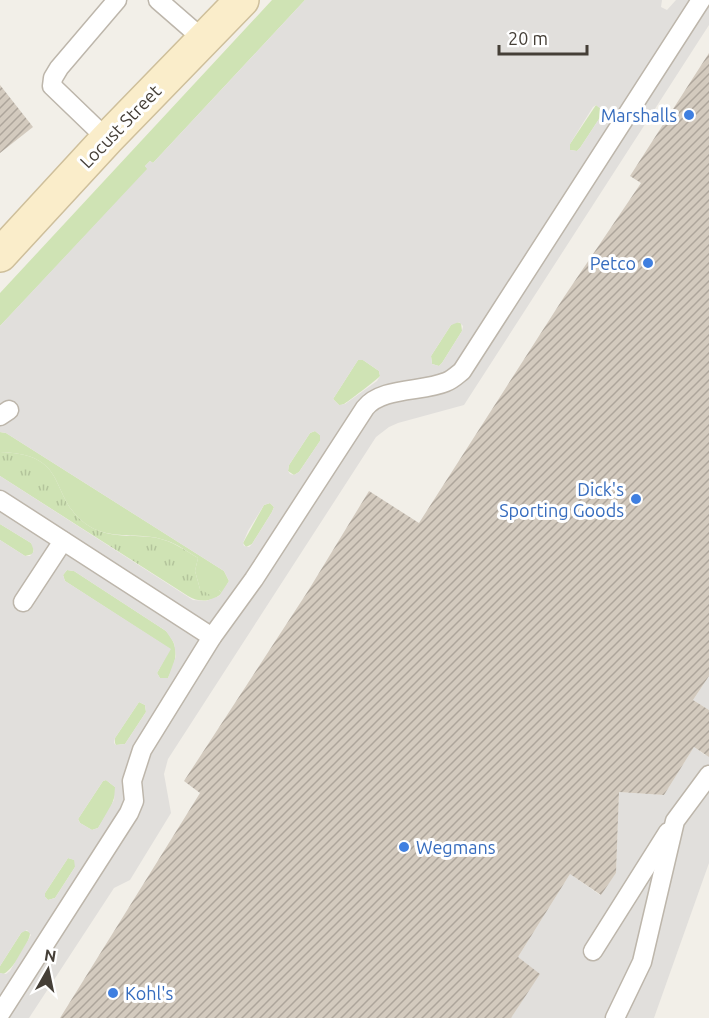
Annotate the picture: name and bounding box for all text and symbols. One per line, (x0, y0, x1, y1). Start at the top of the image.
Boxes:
scale bar (499, 18, 588, 56)
text: 20 m (508, 28, 548, 48)
street label: Locust Street (75, 80, 165, 172)
place label: Marshalls (601, 105, 677, 125)
marker: Marshalls (682, 108, 696, 122)
place label: Petco (590, 253, 636, 273)
marker: Petco (641, 256, 655, 270)
place label: Dick's Sporting Goods (499, 479, 624, 520)
marker: Dick's Sporting Goods (629, 492, 643, 506)
place label: Wegmans (416, 837, 496, 857)
marker: Wegmans (397, 840, 411, 854)
north arrow (18, 940, 78, 1000)
text: N (43, 945, 58, 965)
place label: Kohl's (125, 983, 174, 1003)
marker: Kohl's (106, 986, 120, 1000)

